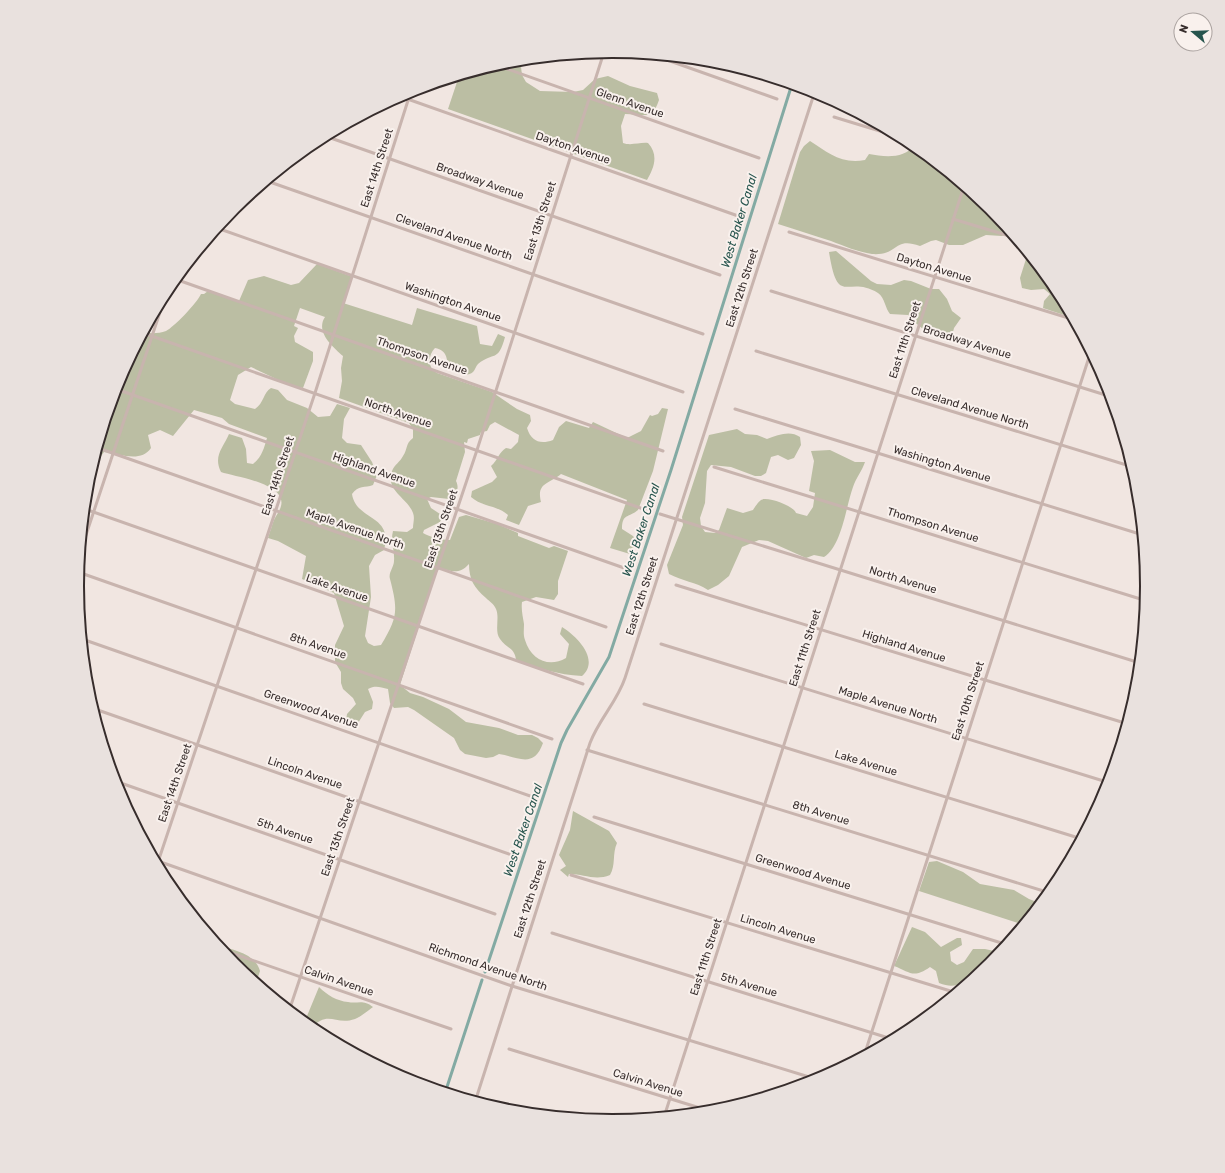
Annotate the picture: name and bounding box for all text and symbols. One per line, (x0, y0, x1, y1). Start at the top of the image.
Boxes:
north arrow (1173, 12, 1213, 52)
text: N (1177, 23, 1191, 35)
street label: Glenn Avenue (595, 85, 665, 121)
street label: East 14th Street (358, 126, 396, 209)
street label: Dayton Avenue (534, 129, 612, 167)
street label: Broadway Avenue (435, 160, 525, 202)
water label: West Baker Canal (718, 172, 760, 269)
street label: East 13th Street (521, 179, 559, 262)
street label: Cleveland Avenue North (394, 211, 514, 263)
street label: East 12th Street (723, 246, 761, 329)
street label: Dayton Avenue (895, 250, 973, 286)
street label: Washington Avenue (403, 279, 503, 325)
street label: East 11th Street (886, 299, 924, 380)
street label: Broadway Avenue (921, 322, 1013, 362)
street label: Thompson Avenue (375, 334, 469, 378)
street label: Cleveland Avenue North (909, 384, 1031, 432)
street label: North Avenue (363, 395, 433, 431)
street label: East 14th Street (259, 434, 297, 517)
street label: Washington Avenue (892, 443, 992, 485)
street label: Highland Avenue (331, 450, 417, 490)
water label: West Baker Canal (619, 481, 663, 578)
street label: East 13th Street (421, 487, 461, 570)
street label: Thompson Avenue (886, 505, 980, 545)
street label: Maple Avenue North (304, 506, 406, 552)
street label: East 12th Street (623, 554, 661, 637)
street label: North Avenue (868, 564, 938, 596)
street label: Lake Avenue (304, 571, 370, 605)
street label: East 11th Street (786, 607, 824, 688)
street label: Highland Avenue (861, 627, 947, 665)
street label: 8th Avenue (288, 630, 348, 662)
street label: East 10th Street (949, 659, 987, 742)
street label: Maple Avenue North (837, 684, 939, 726)
street label: Greenwood Avenue (262, 687, 360, 731)
street label: East 14th Street (155, 741, 195, 824)
street label: Lake Avenue (833, 747, 899, 779)
street label: Lincoln Avenue (266, 754, 344, 792)
water label: West Baker Canal (501, 781, 546, 878)
street label: East 13th Street (318, 795, 358, 878)
street label: 8th Avenue (791, 798, 851, 828)
street label: 5th Avenue (255, 815, 315, 847)
street label: Greenwood Avenue (754, 851, 852, 893)
street label: East 12th Street (511, 857, 549, 940)
street label: Lincoln Avenue (739, 911, 817, 947)
street label: East 11th Street (687, 916, 725, 997)
street label: Richmond Avenue North (427, 941, 549, 993)
street label: Calvin Avenue (303, 963, 375, 999)
street label: 5th Avenue (719, 970, 779, 1000)
street label: Calvin Avenue (611, 1066, 685, 1100)

